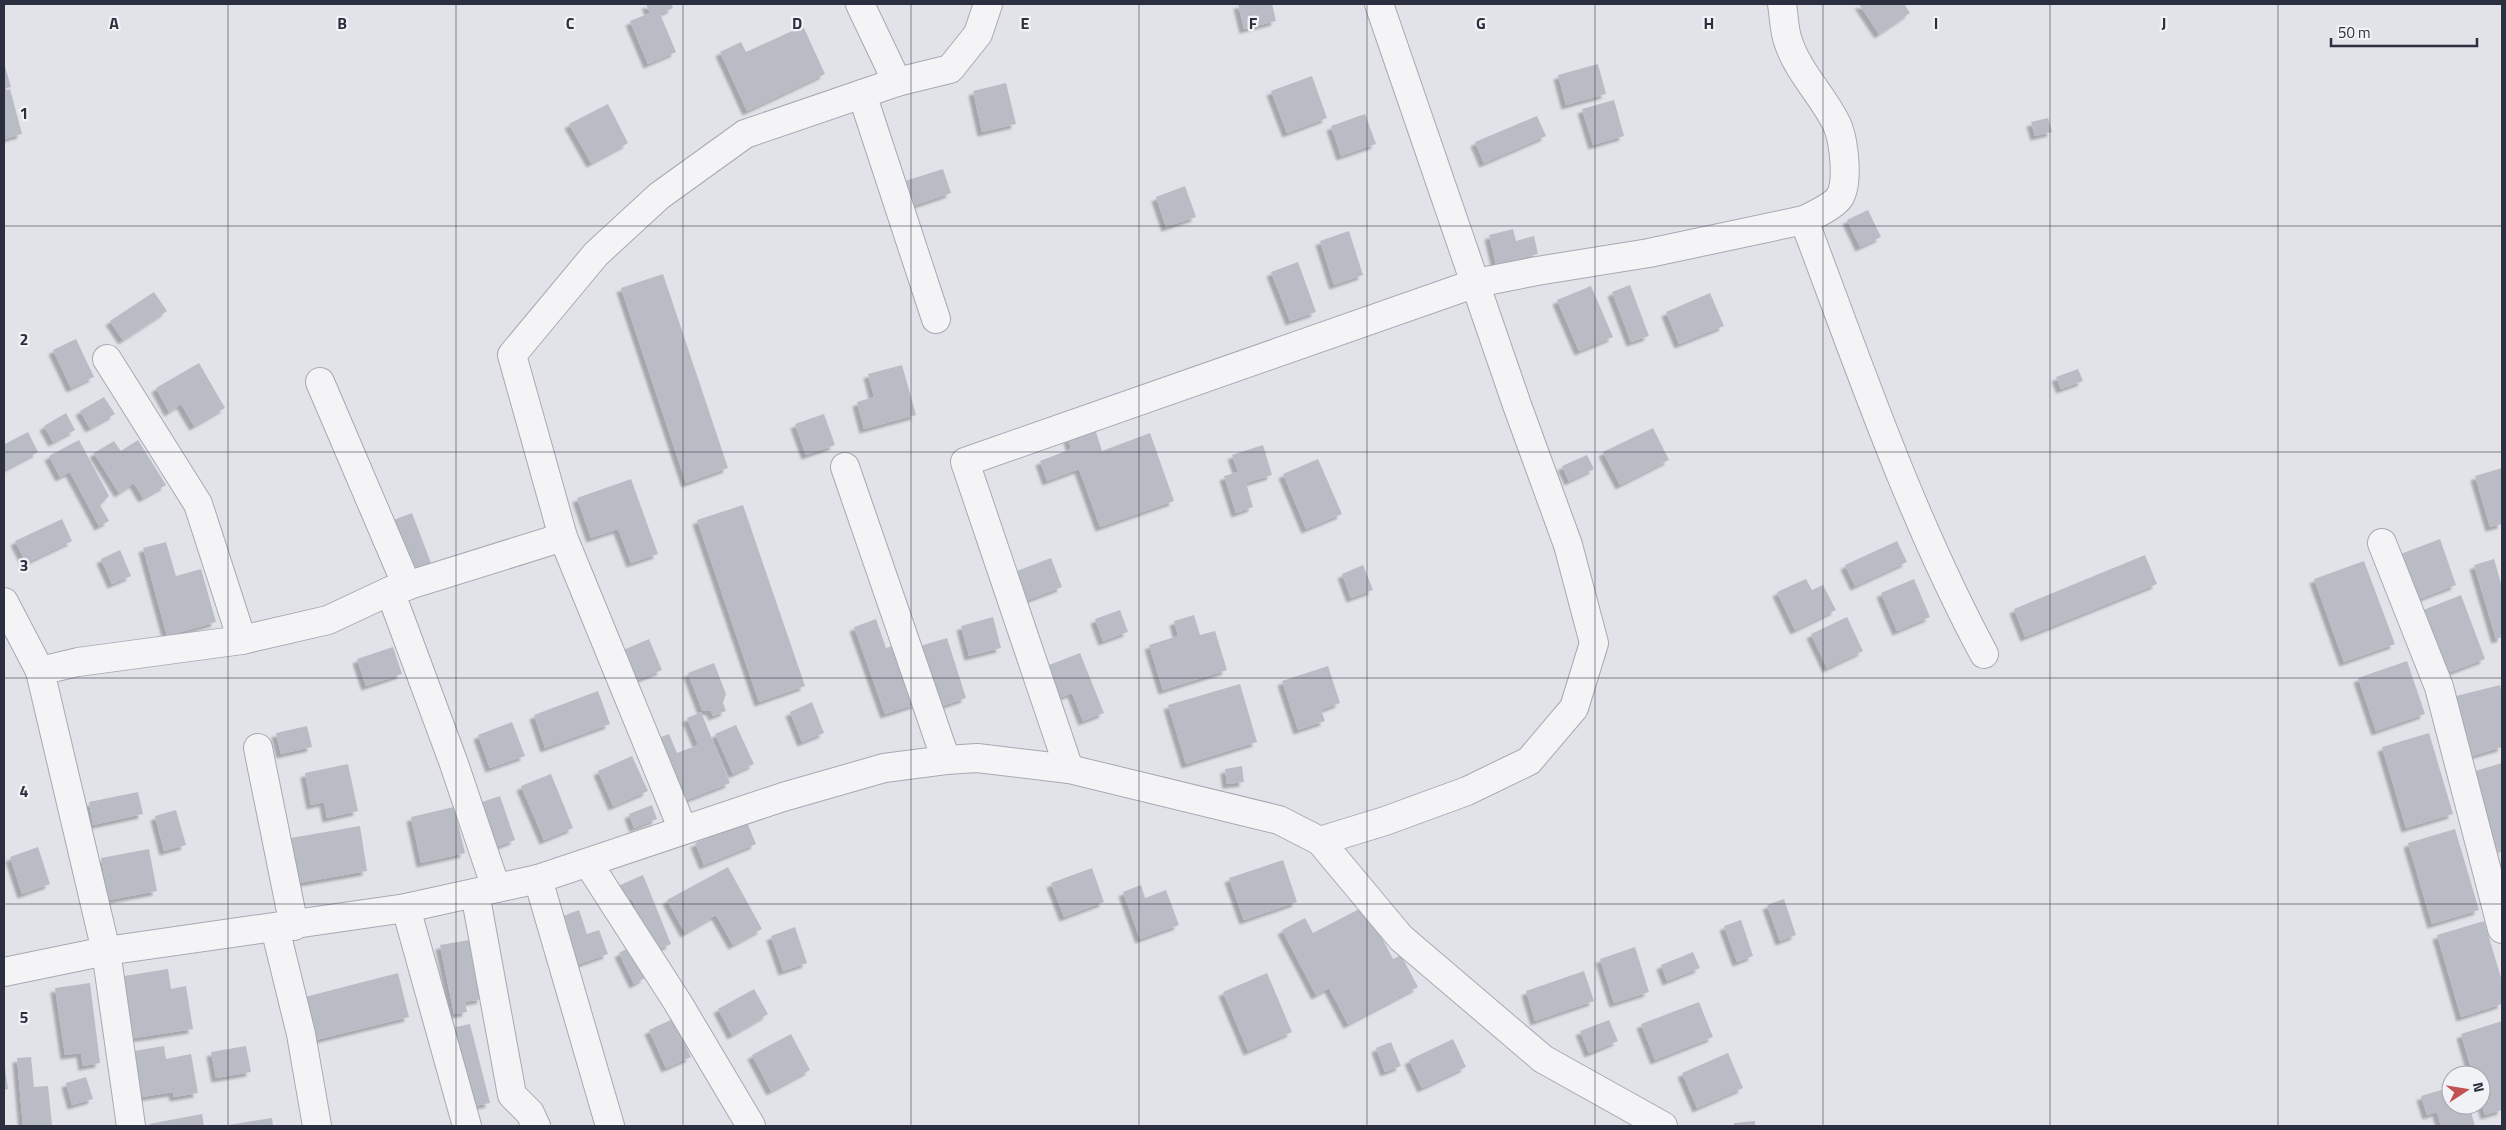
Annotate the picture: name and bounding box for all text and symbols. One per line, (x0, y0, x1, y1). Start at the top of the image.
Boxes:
text: A (109, 11, 119, 35)
text: B (337, 11, 347, 35)
text: C (566, 11, 575, 35)
text: D (792, 11, 802, 35)
text: E (1021, 11, 1030, 35)
text: F (1249, 11, 1258, 35)
text: G (1476, 11, 1486, 35)
text: H (1704, 11, 1714, 35)
text: I (1934, 11, 1938, 35)
text: J (2162, 11, 2166, 35)
scale bar (2331, 15, 2477, 47)
text: 50 m (2338, 21, 2371, 44)
text: 1 (20, 101, 28, 125)
text: 2 (20, 327, 28, 351)
text: 3 (20, 553, 28, 577)
text: 4 (20, 779, 29, 803)
text: 5 (20, 1005, 29, 1029)
north arrow (2441, 1065, 2491, 1115)
text: N (2468, 1080, 2490, 1094)

